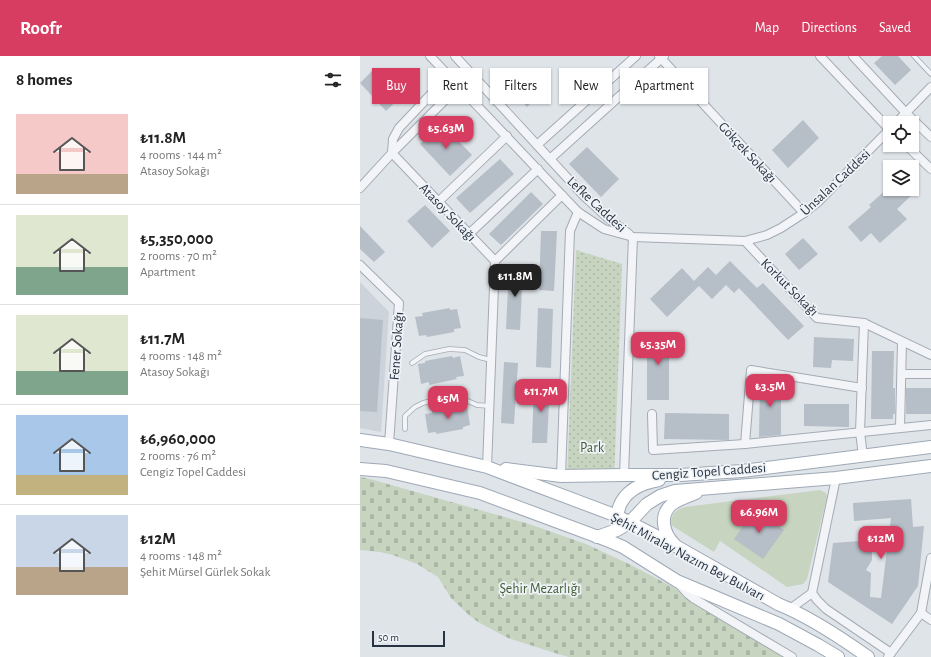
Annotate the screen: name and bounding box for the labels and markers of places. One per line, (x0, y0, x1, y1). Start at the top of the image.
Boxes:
pin: ₺5.63M (413, 116, 479, 150)
pin: ₺11.8M (482, 264, 548, 298)
pin: ₺5.35M (625, 332, 691, 366)
pin: ₺3.5M (742, 374, 798, 408)
pin: ₺11.7M (508, 379, 574, 413)
pin: ₺5M (429, 386, 467, 420)
pin: ₺6.96M (726, 500, 792, 534)
pin: ₺12M (857, 526, 905, 560)

